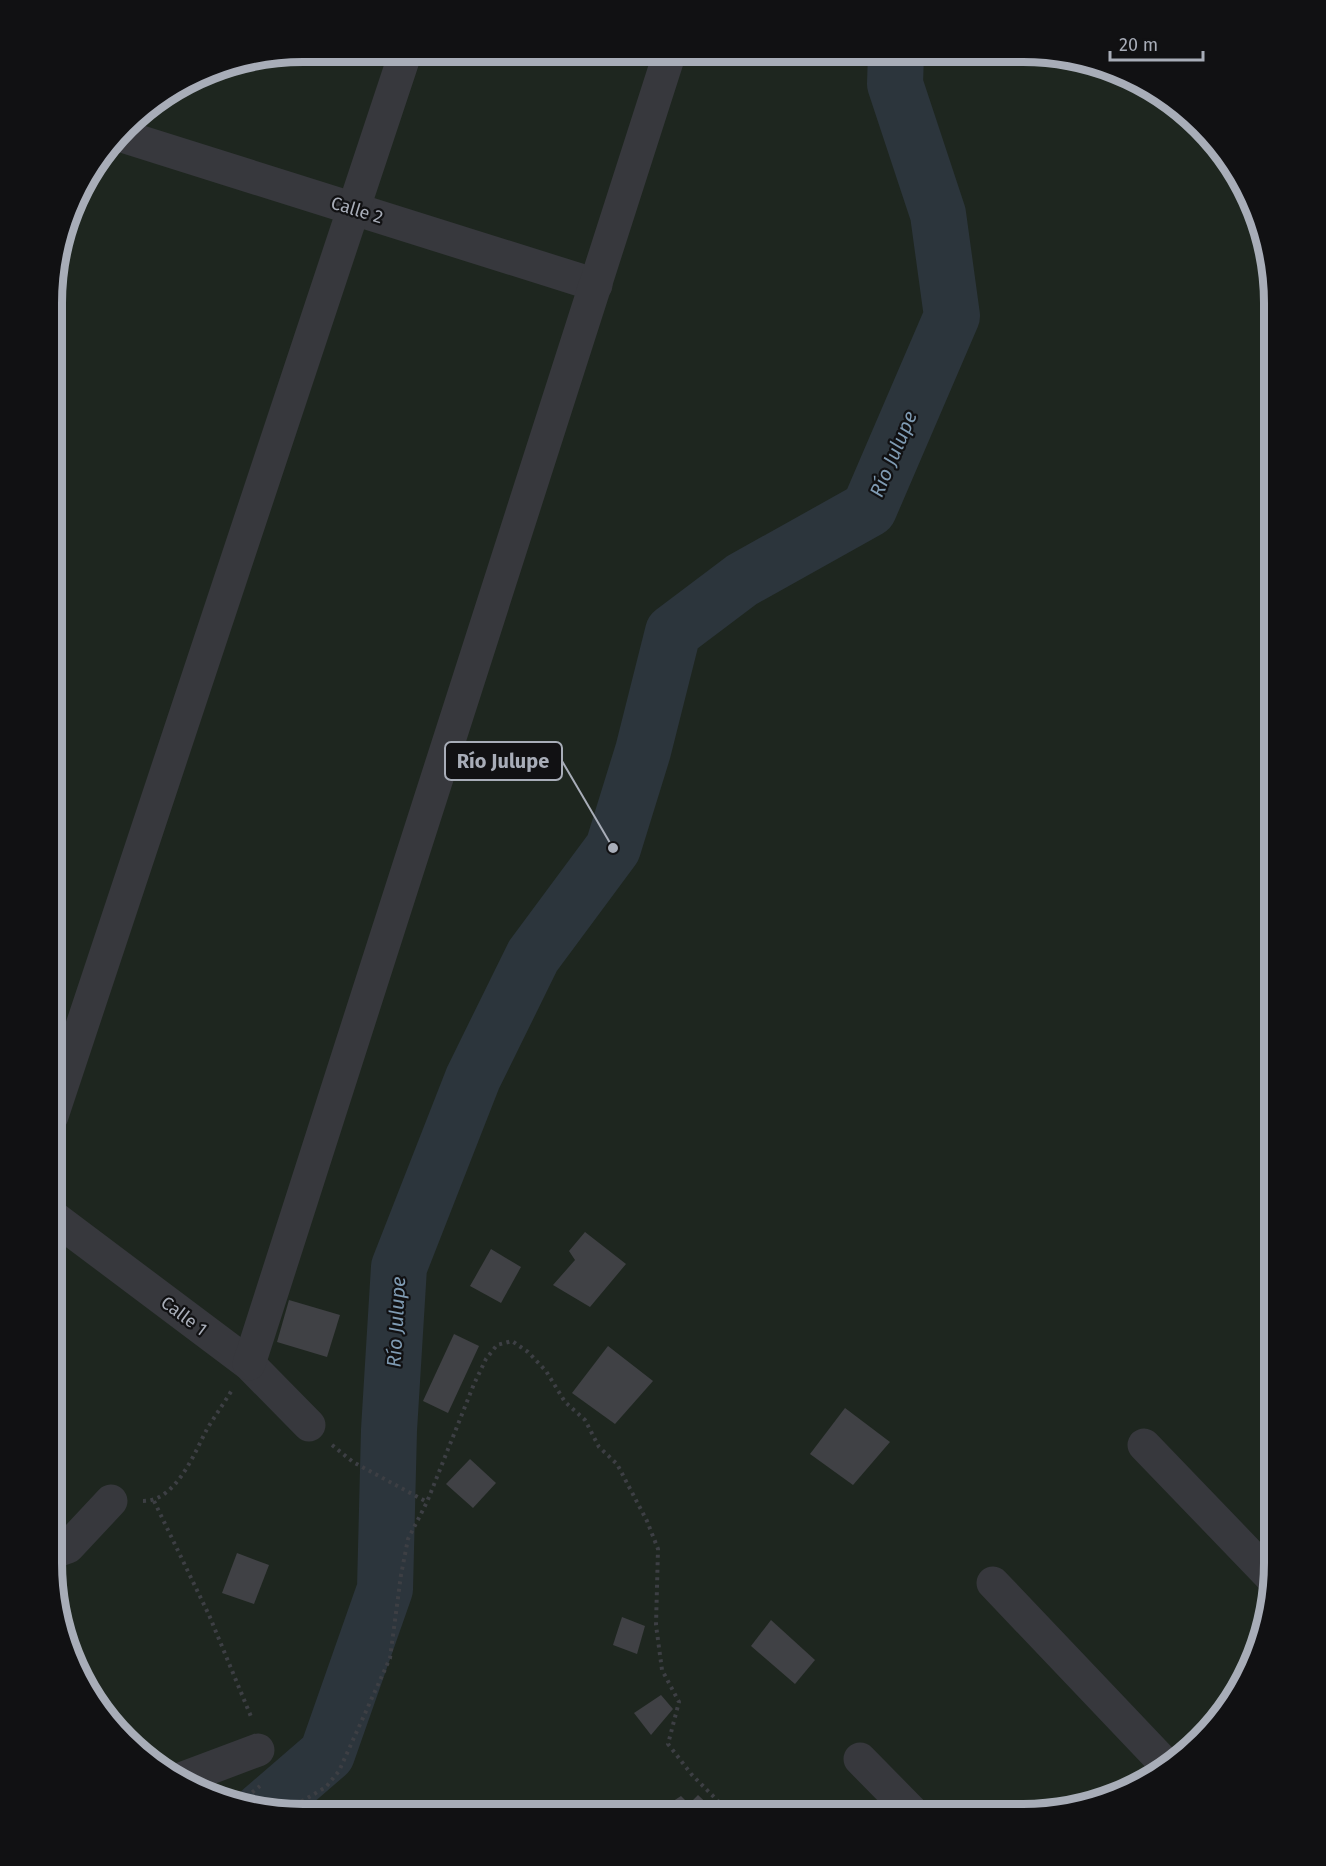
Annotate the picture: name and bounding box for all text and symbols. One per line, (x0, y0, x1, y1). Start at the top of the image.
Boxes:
scale bar (1110, 24, 1203, 62)
text: 20 m (1119, 34, 1158, 56)
street label: Calle 2 (328, 192, 386, 228)
water label: Río Julupe (864, 407, 922, 501)
callout: Río Julupe (445, 742, 562, 780)
text: Río Julupe (457, 749, 549, 773)
water label: Río Julupe (382, 1276, 410, 1368)
street label: Calle 1 (156, 1291, 212, 1341)

